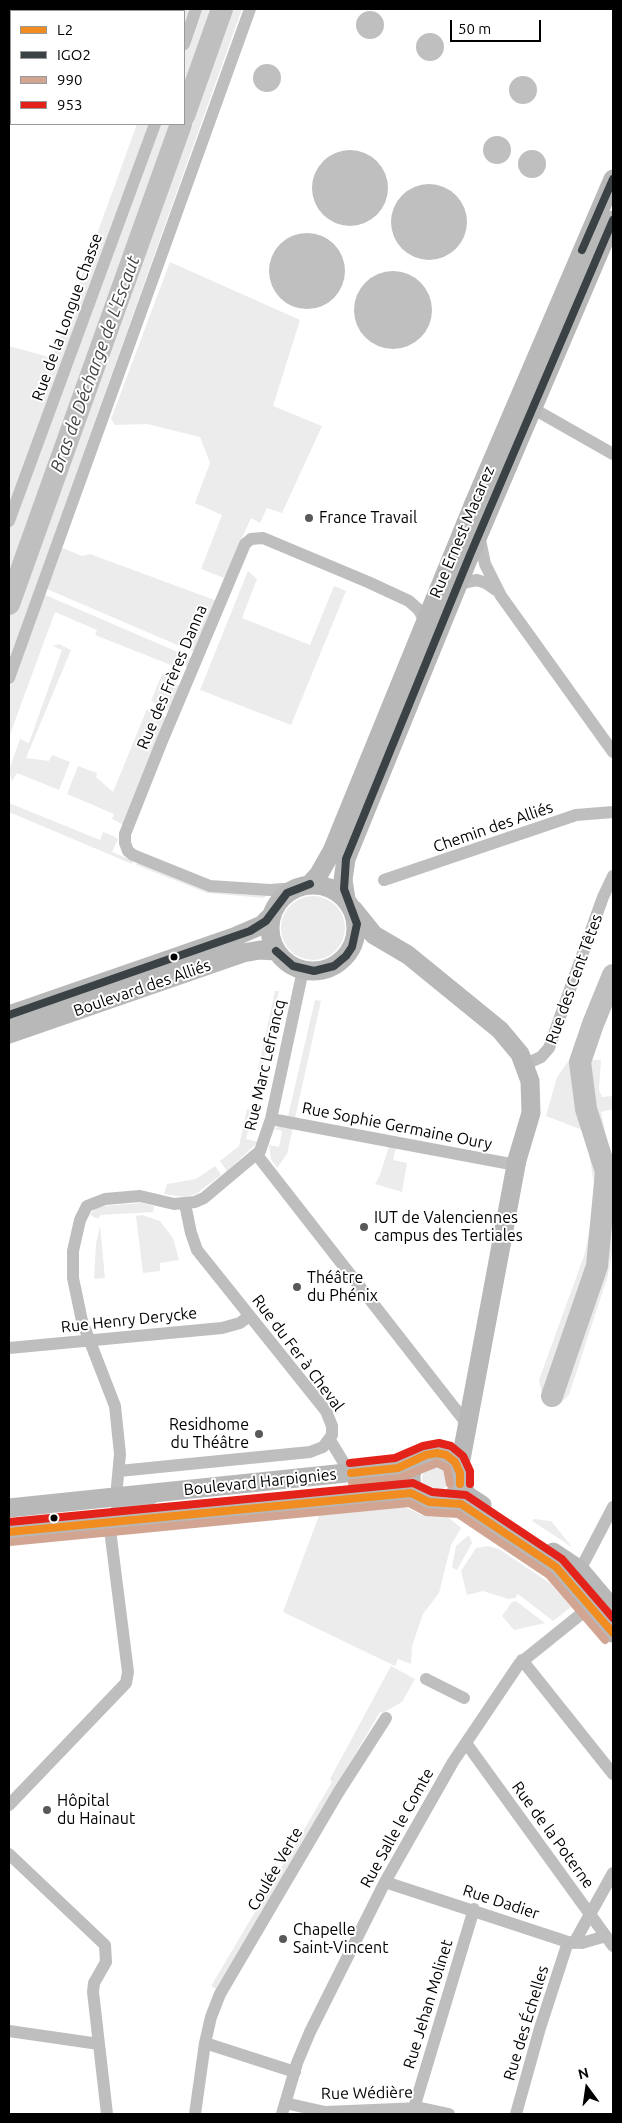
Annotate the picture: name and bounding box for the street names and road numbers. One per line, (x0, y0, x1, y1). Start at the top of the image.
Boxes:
street label: Rue de la Longue Chasse (28, 231, 106, 403)
street label: Rue Ernest Macarez (426, 463, 498, 601)
street label: Rue des Frères Danna (133, 602, 211, 752)
street label: Chemin des Alliés (431, 797, 555, 857)
street label: Rue des Cent Têtes (542, 911, 606, 1047)
street label: Boulevard des Alliés (71, 955, 213, 1021)
street label: Rue Marc Lefrancq (241, 998, 289, 1132)
street label: Rue Sophie Germaine Oury (300, 1098, 494, 1154)
street label: Rue du Fer à Cheval (248, 1291, 348, 1415)
street label: Rue Henry Derycke (60, 1303, 198, 1337)
street label: Boulevard Harpignies (183, 1464, 337, 1500)
street label: Rue Salle le Comte (356, 1765, 438, 1891)
street label: Rue de la Poterne (508, 1778, 598, 1892)
street label: Coulée Verte (243, 1824, 307, 1914)
street label: Rue Dadier (460, 1881, 542, 1923)
street label: Rue Jehan Molinet (399, 1937, 457, 2071)
street label: Rue des Échelles (499, 1963, 553, 2083)
street label: Rue Wédière (321, 2083, 413, 2103)

